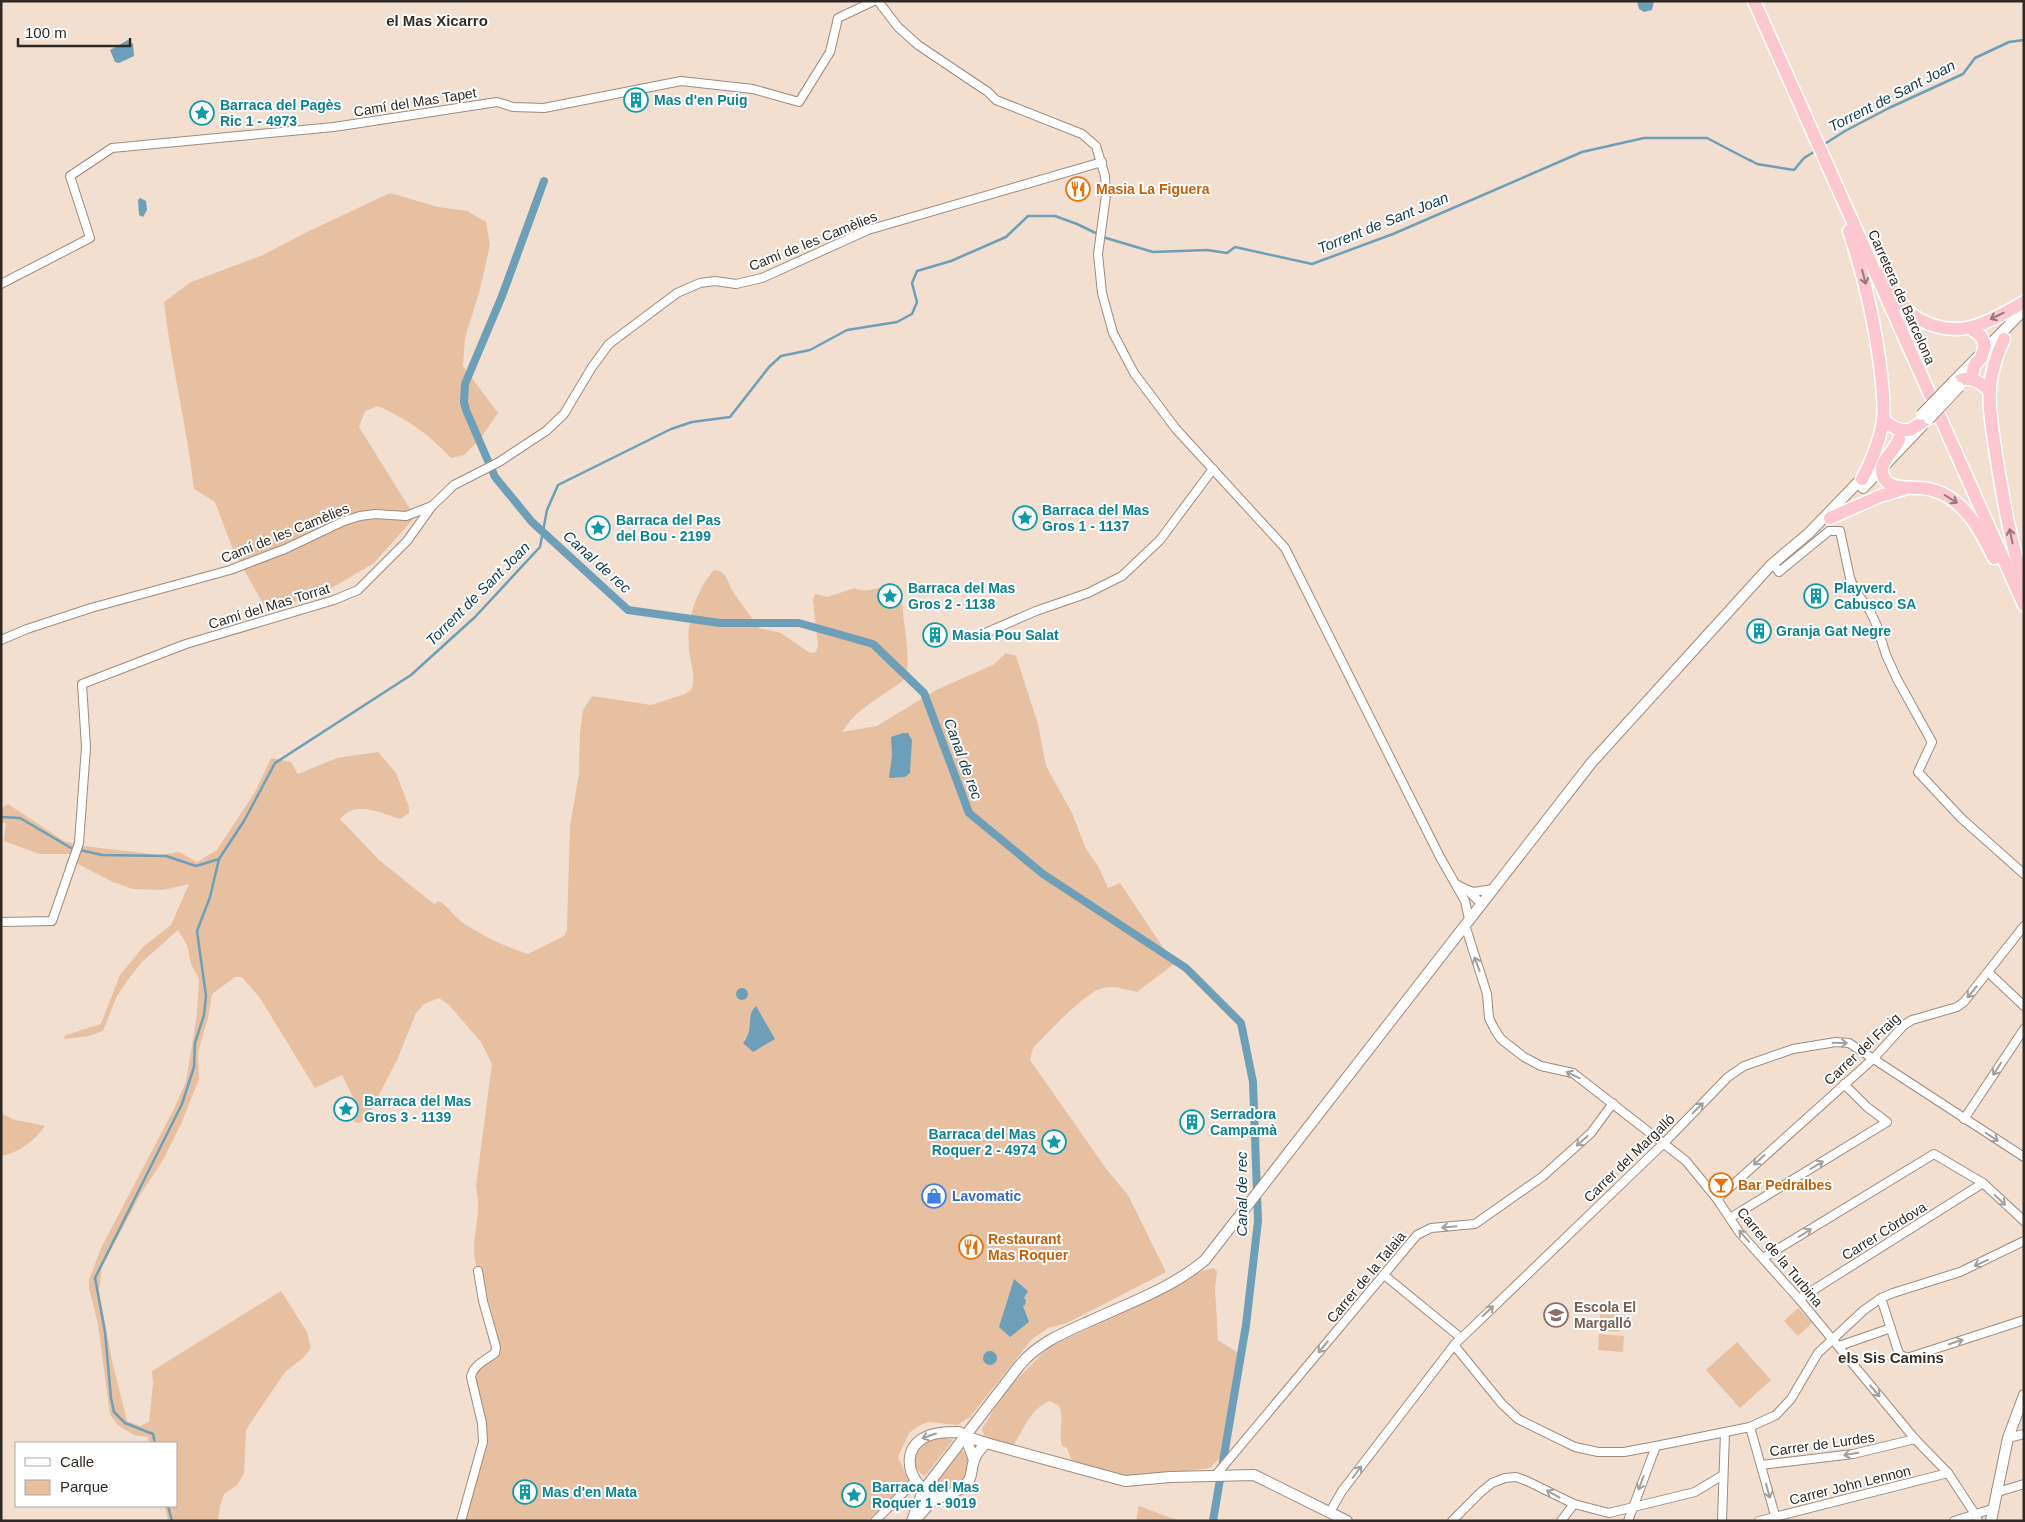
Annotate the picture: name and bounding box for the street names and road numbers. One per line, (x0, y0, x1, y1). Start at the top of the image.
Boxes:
street label: Camí del Mas Tapet (352, 84, 478, 120)
street label: Camí de les Camèlies (747, 208, 879, 274)
street label: Carretera de Barcelona (1865, 227, 1939, 367)
street label: Camí de les Camèlies (219, 500, 351, 566)
street label: Camí del Mas Torrat (207, 580, 332, 632)
street label: Carrer del Fraig (1821, 1010, 1903, 1088)
street label: Carrer del Margalló (1580, 1110, 1678, 1205)
street label: Carrer Còrdova (1839, 1199, 1929, 1263)
street label: Carrer de la Turbina (1734, 1204, 1826, 1310)
street label: Carrer de la Talaia (1323, 1228, 1409, 1326)
street label: Carrer de Lurdes (1768, 1429, 1876, 1459)
street label: Carrer John Lennon (1788, 1462, 1912, 1508)

